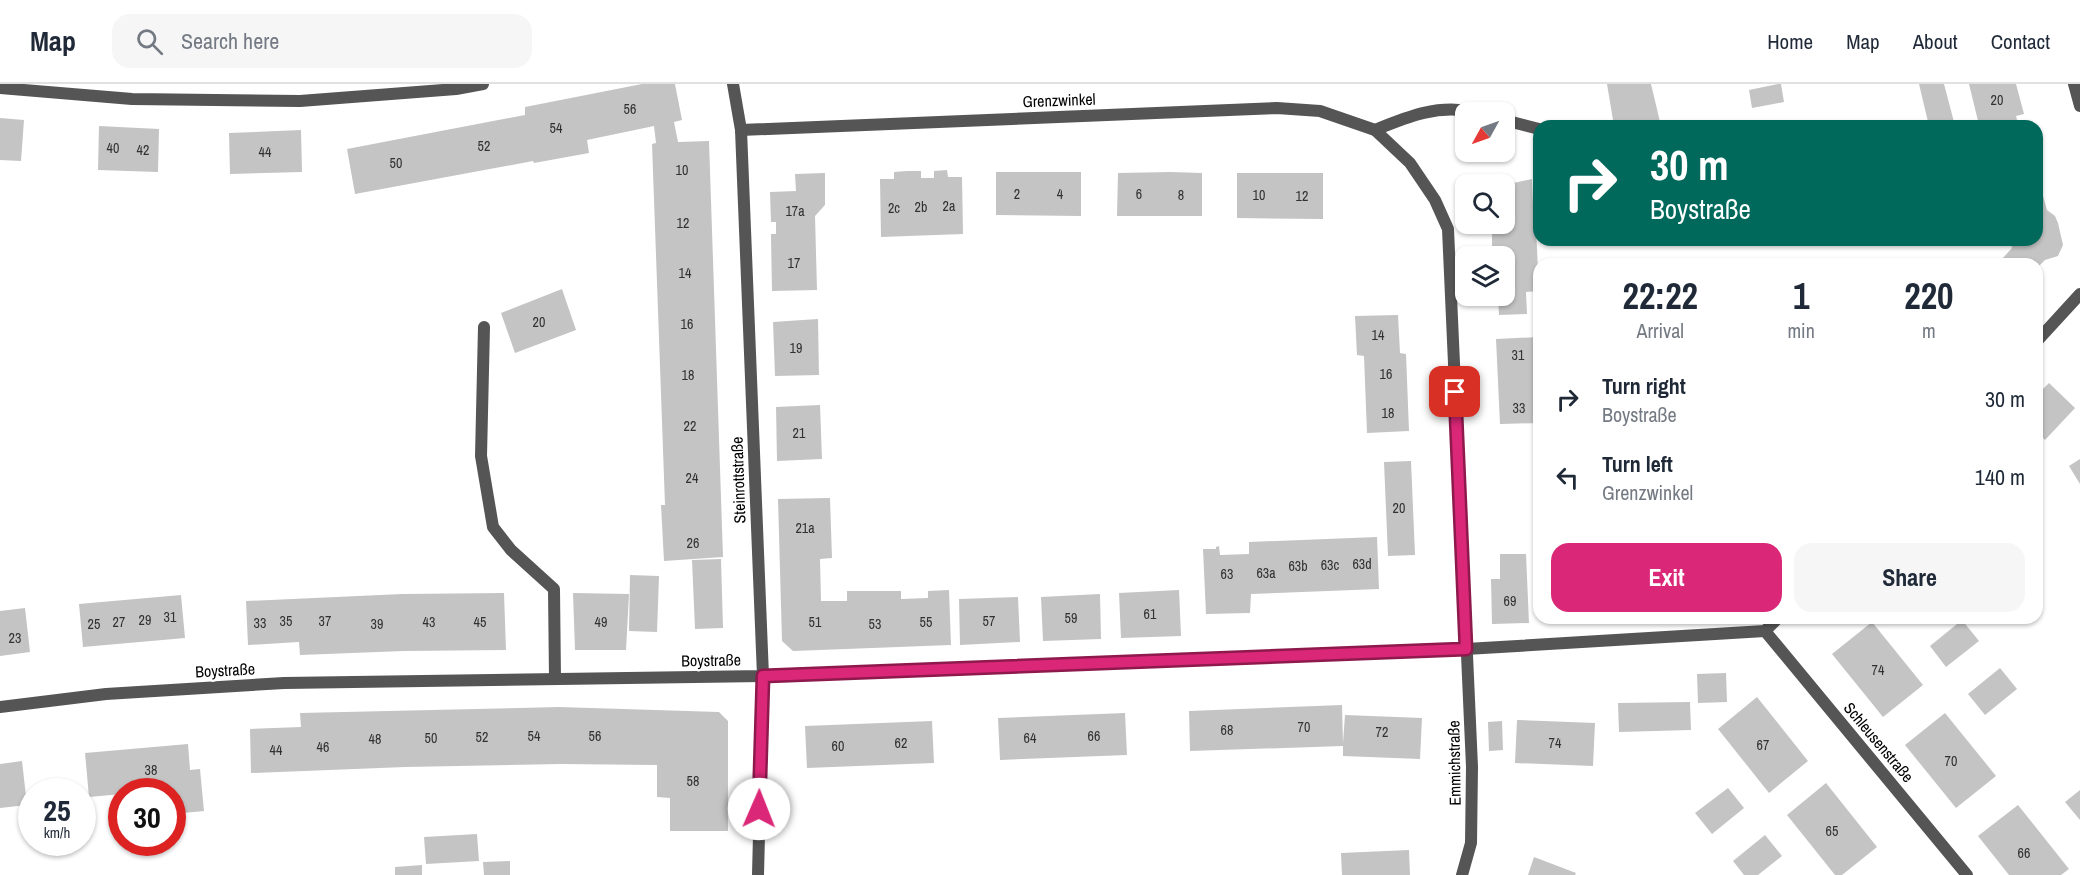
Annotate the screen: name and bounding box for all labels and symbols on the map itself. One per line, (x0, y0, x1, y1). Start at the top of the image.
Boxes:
street label: Grenzwinkel (1022, 88, 1096, 112)
house number: 20 (1991, 91, 2003, 109)
house number: 56 (624, 100, 636, 118)
north arrow (1455, 102, 1515, 162)
house number: 54 (550, 119, 563, 137)
house number: 52 (478, 137, 490, 155)
house number: 40 (107, 139, 119, 157)
house number: 42 (137, 141, 149, 159)
house number: 44 (259, 143, 272, 161)
house number: 50 (390, 154, 402, 172)
house number: 10 (676, 161, 688, 179)
house number: 2 (1014, 185, 1020, 203)
house number: 4 (1057, 185, 1064, 203)
house number: 6 (1136, 185, 1142, 203)
house number: 8 (1178, 186, 1184, 204)
house number: 10 (1253, 186, 1265, 204)
house number: 12 (1296, 187, 1308, 205)
house number: 2a (943, 197, 956, 215)
house number: 2b (915, 198, 927, 216)
house number: 2c (888, 199, 900, 217)
house number: 17a (785, 202, 805, 220)
house number: 12 (677, 214, 689, 232)
house number: 17 (788, 254, 800, 272)
house number: 14 (679, 264, 692, 282)
house number: 20 (533, 313, 545, 331)
house number: 16 (681, 315, 693, 333)
house number: 14 (1372, 326, 1385, 344)
house number: 19 (790, 339, 802, 357)
house number: 31 (1512, 346, 1525, 364)
house number: 16 (1380, 365, 1392, 383)
house number: 18 (682, 366, 694, 384)
pin (1429, 366, 1480, 417)
house number: 33 (1513, 399, 1525, 417)
house number: 18 (1382, 404, 1394, 422)
house number: 22 (684, 417, 696, 435)
house number: 21 (793, 424, 806, 442)
street label: Steinrottstraße (725, 436, 751, 524)
house number: 24 (686, 469, 699, 487)
house number: 20 (1393, 499, 1405, 517)
house number: 21a (795, 519, 815, 537)
house number: 26 (687, 534, 699, 552)
house number: 63d (1352, 555, 1372, 573)
house number: 63c (1321, 556, 1340, 574)
house number: 63b (1288, 557, 1308, 575)
house number: 63a (1256, 564, 1276, 582)
house number: 63 (1221, 565, 1233, 583)
house number: 69 (1504, 592, 1516, 610)
house number: 61 (1144, 605, 1157, 623)
house number: 31 (164, 608, 177, 626)
house number: 59 (1065, 609, 1077, 627)
house number: 29 (139, 611, 151, 629)
house number: 35 (280, 612, 292, 630)
house number: 37 (319, 612, 331, 630)
house number: 57 (983, 612, 995, 630)
house number: 27 (113, 613, 125, 631)
house number: 43 (423, 613, 435, 631)
house number: 45 (474, 613, 486, 631)
house number: 49 (595, 613, 607, 631)
house number: 51 (809, 613, 822, 631)
house number: 55 (920, 613, 932, 631)
house number: 33 (254, 614, 266, 632)
house number: 25 (88, 615, 100, 633)
house number: 39 (371, 615, 383, 633)
house number: 53 (869, 615, 881, 633)
house number: 23 (9, 629, 21, 647)
street label: Boystraße (681, 648, 741, 672)
street label: Boystraße (195, 657, 255, 683)
house number: 74 (1872, 661, 1885, 679)
street label: Schleusenstraße (1839, 697, 1919, 787)
house number: 70 (1298, 718, 1310, 736)
street label: Emmichstraße (1442, 720, 1466, 806)
house number: 68 (1221, 721, 1233, 739)
house number: 72 (1376, 723, 1388, 741)
house number: 54 (528, 727, 541, 745)
house number: 56 (589, 727, 601, 745)
house number: 66 (1088, 727, 1100, 745)
house number: 52 (476, 728, 488, 746)
house number: 50 (425, 729, 437, 747)
house number: 64 (1024, 729, 1037, 747)
house number: 48 (369, 730, 381, 748)
house number: 62 (895, 734, 907, 752)
house number: 74 (1549, 734, 1562, 752)
house number: 67 (1757, 736, 1769, 754)
house number: 60 (832, 737, 844, 755)
house number: 46 (317, 738, 329, 756)
house number: 44 (270, 741, 283, 759)
house number: 70 (1945, 752, 1957, 770)
house number: 38 (145, 761, 157, 779)
house number: 58 (687, 772, 699, 790)
position arrow (727, 777, 791, 841)
speed limit sign: 30 (108, 778, 186, 856)
house number: 65 (1826, 822, 1838, 840)
house number: 66 (2018, 844, 2030, 862)

